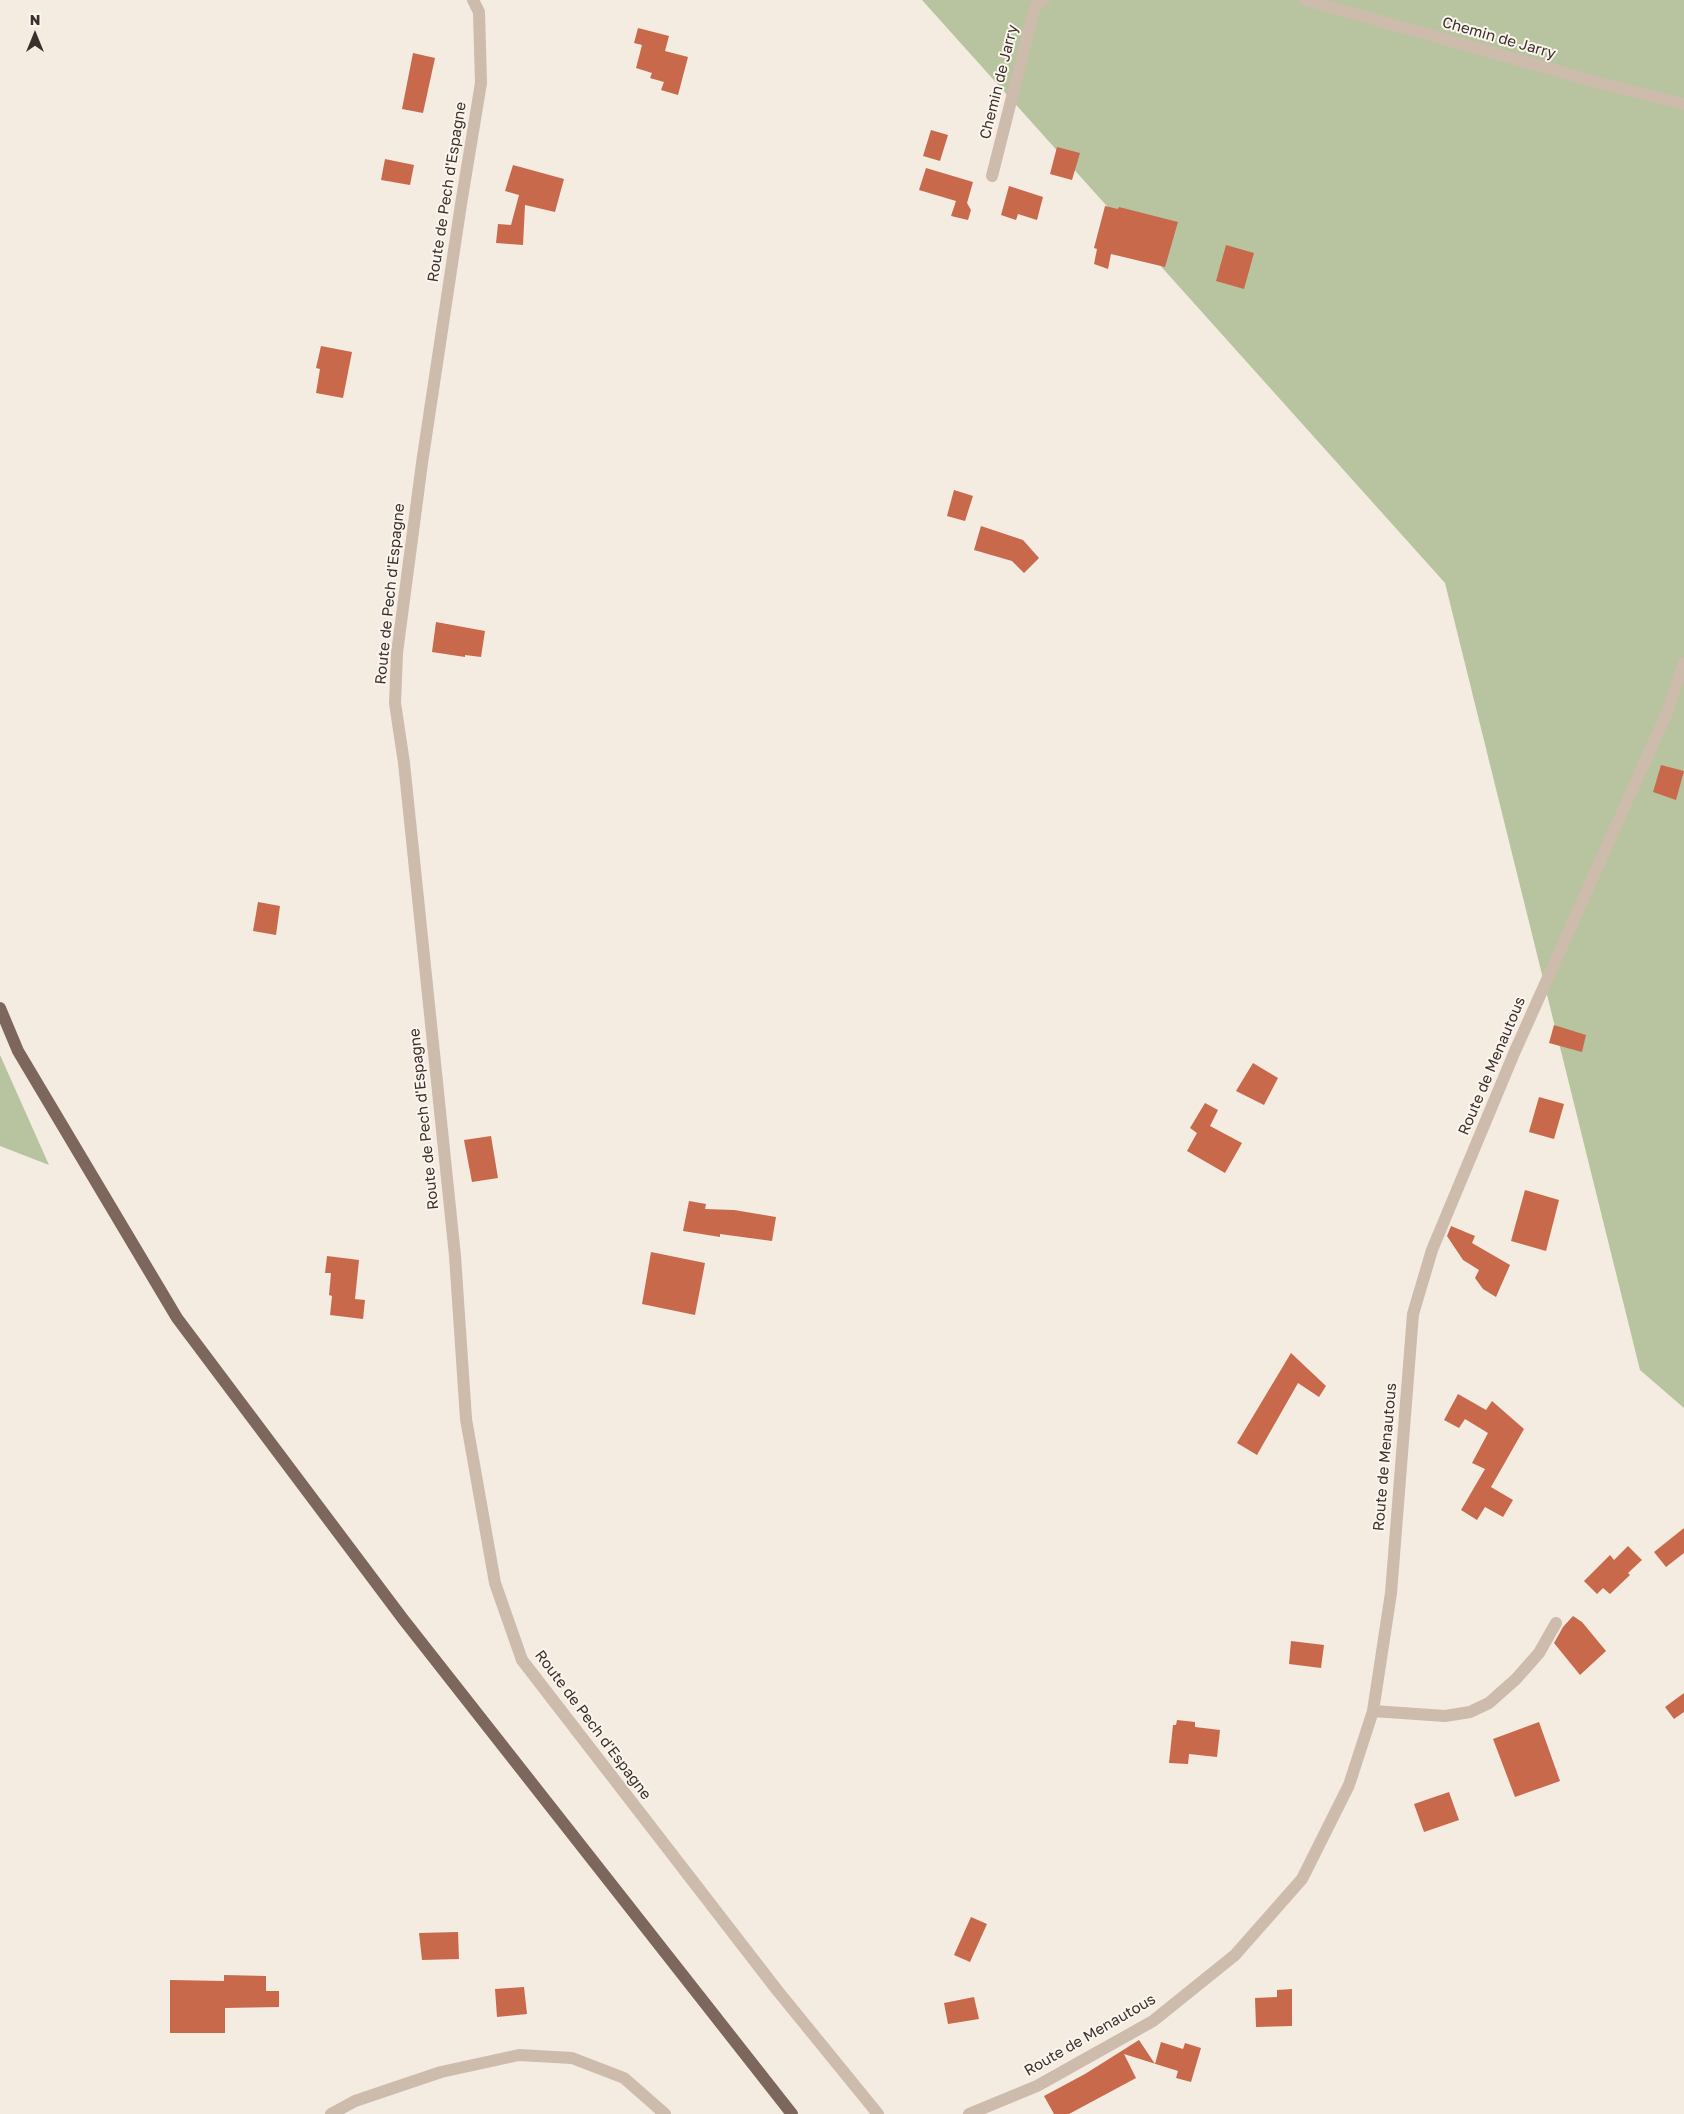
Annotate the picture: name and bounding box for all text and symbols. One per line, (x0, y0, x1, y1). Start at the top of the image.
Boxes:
north arrow (10, 10, 60, 60)
text: N (30, 11, 40, 28)
street label: Chemin de Jarry (1440, 13, 1558, 63)
street label: Chemin de Jarry (976, 23, 1022, 141)
street label: Route de Pech d'Espagne (424, 101, 470, 283)
street label: Route de Pech d'Espagne (372, 502, 408, 686)
street label: Route de Menautous (1455, 994, 1529, 1138)
street label: Route de Pech d'Espagne (406, 1027, 442, 1211)
street label: Route de Menautous (1370, 1382, 1400, 1532)
street label: Route de Pech d'Espagne (531, 1647, 655, 1803)
street label: Route de Menautous (1021, 1990, 1159, 2080)

